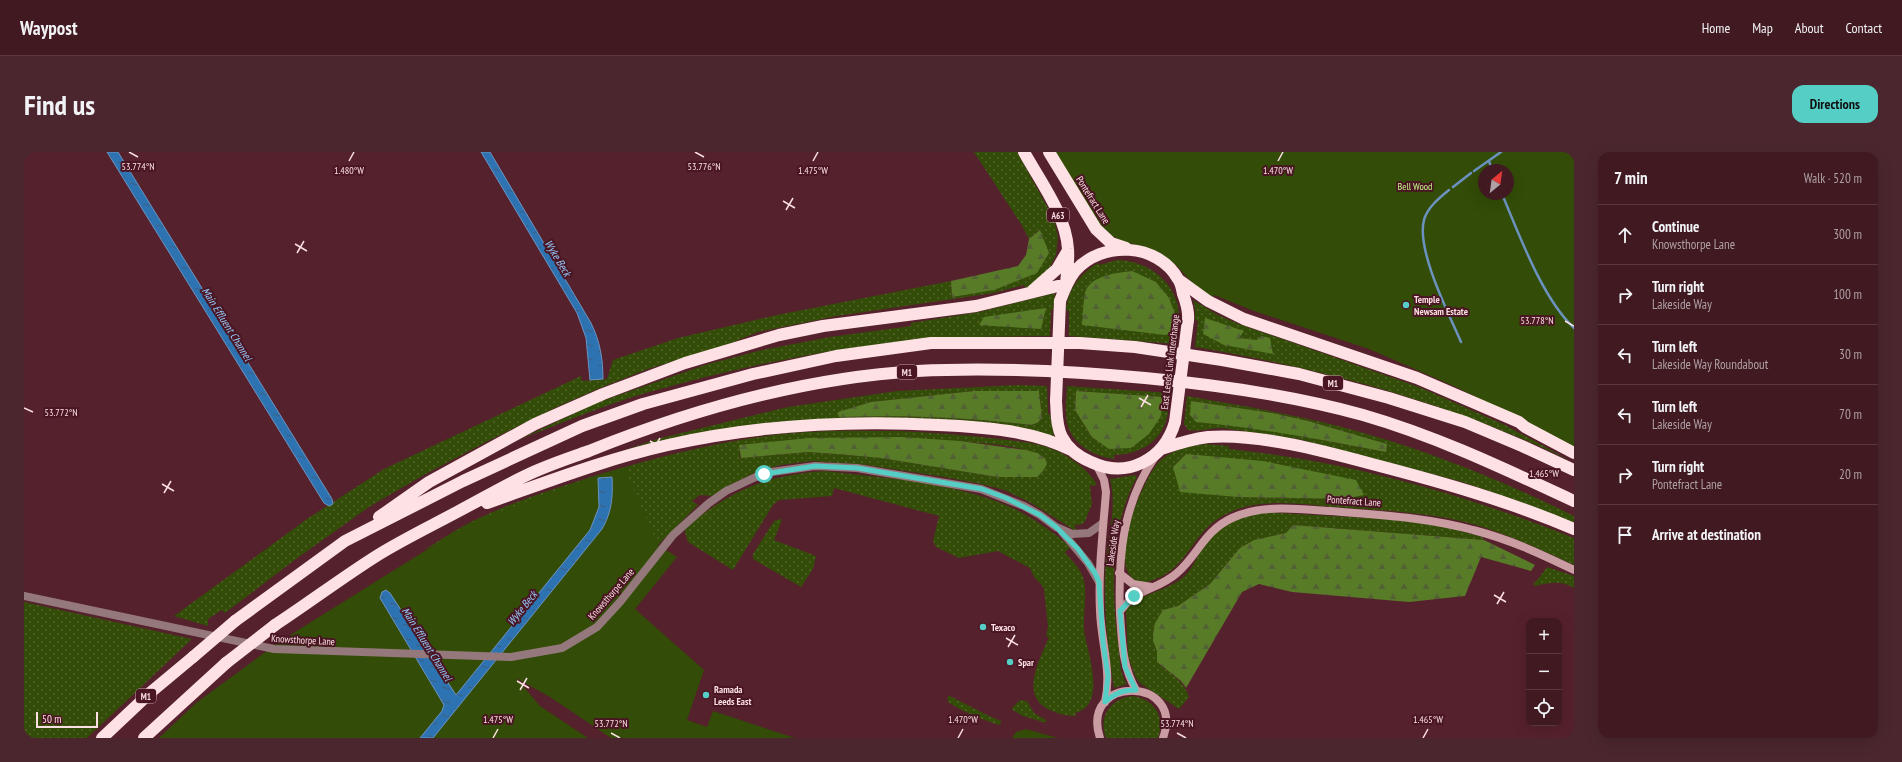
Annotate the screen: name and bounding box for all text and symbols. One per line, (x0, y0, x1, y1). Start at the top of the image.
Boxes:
text: Waypost (20, 16, 77, 40)
text: Home (1702, 19, 1730, 37)
text: Map (1752, 19, 1773, 37)
text: About (1795, 19, 1824, 37)
text: Contact (1846, 19, 1882, 37)
button: Directions (1792, 85, 1878, 123)
text: Find us (24, 86, 95, 123)
text: 53.774°N (121, 160, 155, 173)
text: 53.776°N (687, 160, 721, 173)
text: 1.480°W (334, 164, 364, 177)
text: 1.475°W (798, 164, 828, 177)
text: 1.470°W (1263, 164, 1293, 177)
north arrow (1478, 164, 1514, 200)
text: 7 min (1614, 167, 1648, 189)
text: Walk · 520 m (1804, 170, 1862, 187)
street label: Pontefract Lane (1073, 174, 1113, 226)
park label: Bell Wood (1398, 180, 1432, 193)
road number: A63 (1047, 208, 1069, 222)
text: Continue (1652, 217, 1699, 236)
icon: ahead (1614, 224, 1636, 246)
text: 300 m (1833, 226, 1862, 243)
text: Knowsthorpe Lane (1652, 236, 1735, 253)
water label: Wyke Beck (542, 237, 575, 280)
text: Turn right (1652, 277, 1704, 296)
icon: right (1614, 284, 1636, 306)
water label: Main Effluent Channel (199, 285, 256, 365)
text: 100 m (1833, 286, 1862, 303)
place label: Temple Newsam Estate (1414, 293, 1468, 318)
text: Lakeside Way (1652, 296, 1712, 313)
marker: Temple Newsam Estate (1401, 300, 1411, 310)
street label: East Leeds Link Interchange (1158, 314, 1182, 410)
text: 53.778°N (1520, 314, 1554, 327)
text: Turn left (1652, 337, 1697, 356)
icon: left (1614, 344, 1636, 366)
text: 30 m (1839, 346, 1862, 363)
text: Lakeside Way Roundabout (1652, 356, 1768, 373)
road number: M1 (897, 365, 917, 379)
road number: M1 (1323, 376, 1343, 390)
text: Turn left (1652, 397, 1697, 416)
icon: left (1614, 404, 1636, 426)
text: 53.772°N (44, 406, 78, 419)
text: 70 m (1839, 406, 1862, 423)
text: Lakeside Way (1652, 416, 1712, 433)
text: Turn right (1652, 457, 1704, 476)
icon: right (1614, 464, 1636, 486)
route start (755, 465, 773, 483)
text: 20 m (1839, 466, 1862, 483)
text: 1.465°W (1529, 467, 1559, 480)
text: Pontefract Lane (1652, 476, 1722, 493)
street label: Pontefract Lane (1327, 493, 1381, 509)
street label: Lakeside Way (1103, 519, 1123, 567)
icon: arrive (1614, 524, 1636, 546)
text: Arrive at destination (1652, 525, 1761, 544)
street label: Knowsthorpe Lane (585, 566, 637, 622)
water label: Wyke Beck (504, 587, 541, 628)
route end (1125, 587, 1143, 605)
water label: Main Effluent Channel (399, 605, 456, 685)
map controls (1526, 618, 1562, 726)
button: + (1526, 618, 1562, 654)
place label: Texaco (991, 621, 1016, 634)
marker: Texaco (978, 622, 988, 632)
street label: Knowsthorpe Lane (271, 632, 335, 648)
button: − (1526, 654, 1562, 690)
place label: Spar (1018, 656, 1034, 669)
marker: Spar (1005, 657, 1015, 667)
place label: Ramada Leeds East (714, 683, 751, 708)
road number: M1 (136, 689, 156, 703)
marker: Ramada Leeds East (701, 690, 711, 700)
button: locate (1526, 690, 1562, 726)
scale bar (36, 710, 98, 729)
text: 50 m (42, 712, 61, 726)
text: 1.475°W (483, 713, 513, 726)
text: 1.470°W (948, 713, 978, 726)
text: 1.465°W (1413, 713, 1443, 726)
text: 53.772°N (594, 717, 628, 730)
text: 53.774°N (1160, 717, 1194, 730)

